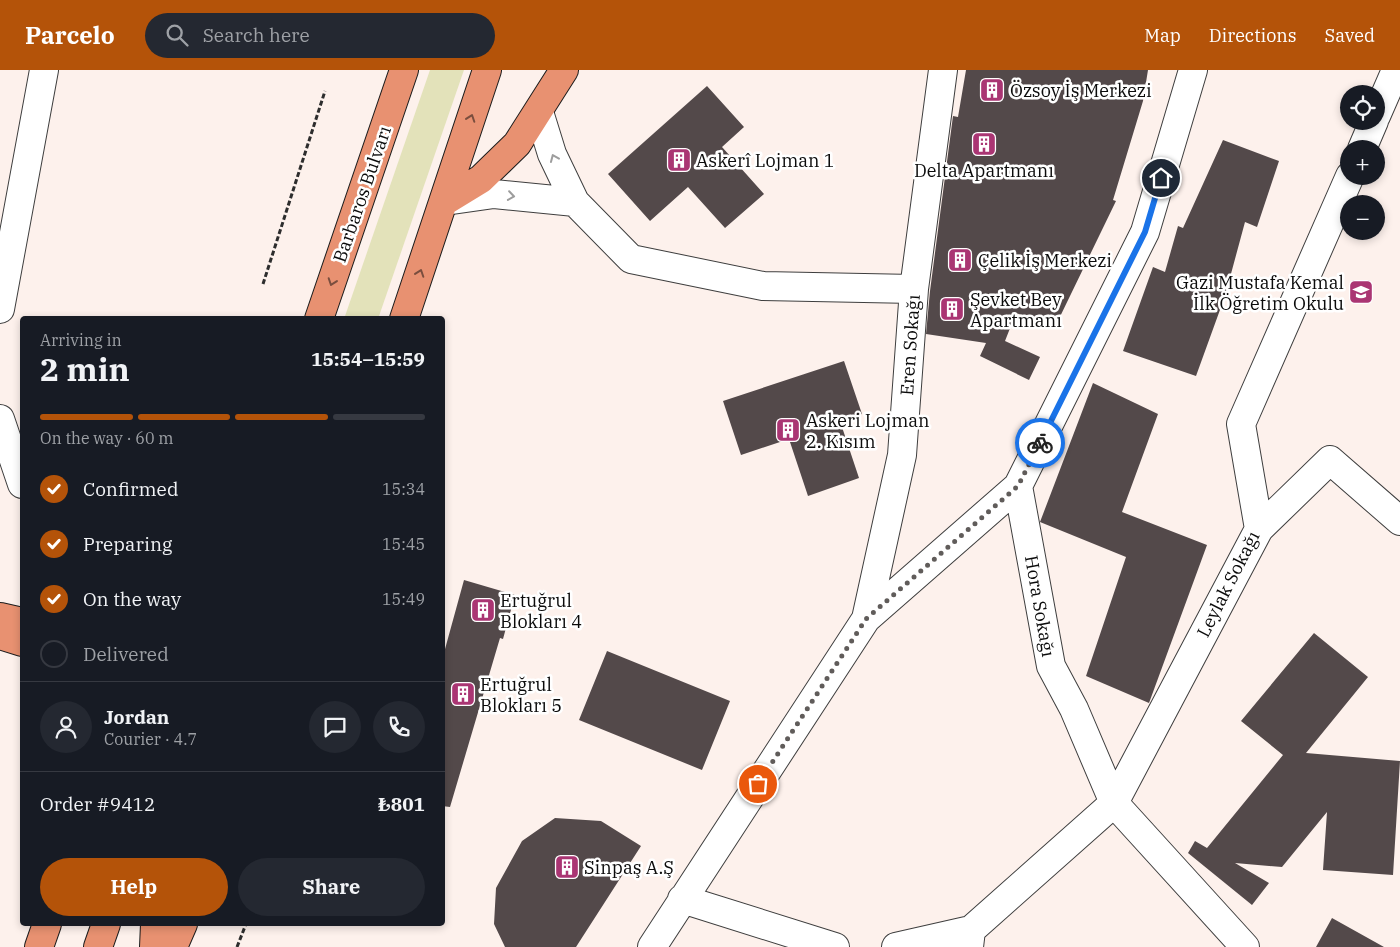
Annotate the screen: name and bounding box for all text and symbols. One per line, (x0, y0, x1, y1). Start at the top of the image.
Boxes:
search box (145, 13, 495, 58)
text: Parcelo (25, 19, 115, 51)
icon: search (163, 21, 191, 49)
text: Search here (203, 23, 310, 47)
text: Map (1144, 24, 1181, 47)
text: Directions (1209, 24, 1297, 47)
text: Saved (1325, 24, 1375, 47)
building icon: Özsoy İş Merkezi (979, 77, 1005, 103)
place label: Özsoy İş Merkezi (1010, 79, 1152, 102)
map controls (1340, 85, 1385, 240)
button: locate (1340, 85, 1385, 130)
one-way arrow (465, 115, 475, 123)
street label: Barbaros Bulvarı (328, 122, 396, 265)
building icon: Delta Apartmanı (971, 131, 997, 157)
button: + (1340, 140, 1385, 185)
building icon: Askerî Lojman 1 (666, 147, 692, 173)
place label: Askerî Lojman 1 (696, 149, 835, 172)
one-way arrow (550, 154, 561, 163)
pin (1140, 157, 1182, 199)
place label: Delta Apartmanı (914, 159, 1054, 182)
icon: home (1147, 164, 1175, 192)
one-way arrow (507, 190, 515, 201)
button: − (1340, 195, 1385, 240)
building icon: Çelik İş Merkezi (947, 247, 973, 273)
place label: Çelik İş Merkezi (978, 249, 1112, 272)
one-way arrow (414, 269, 424, 277)
place label: Gazi Mustafa Kemal İlk Öğretim Okulu (1176, 271, 1344, 315)
one-way arrow (328, 277, 338, 285)
school or university icon: Gazi Mustafa Kemal İlk Öğretim Okulu (1348, 279, 1374, 305)
place label: Şevket Bey Apartmanı (970, 288, 1062, 332)
street label: Eren Sokağı (895, 293, 925, 396)
building icon: Şevket Bey Apartmanı (939, 296, 965, 322)
text: Arriving in (40, 330, 122, 350)
text: 15:54–15:59 (311, 347, 425, 371)
text: 2 min (40, 348, 130, 390)
place label: Askeri Lojman 2. Kısım (806, 409, 930, 453)
building icon: Askeri Lojman 2. Kısım (775, 417, 801, 443)
courier (1015, 418, 1065, 468)
text: On the way · 60 m (40, 428, 174, 448)
icon: bike (1026, 429, 1054, 457)
icon: check (40, 475, 68, 503)
text: Confirmed (83, 477, 178, 501)
text: 15:34 (382, 479, 425, 499)
street label: Leylak Sokağı (1191, 527, 1265, 641)
icon: check (40, 530, 68, 558)
text: Preparing (83, 532, 172, 556)
text: 15:45 (382, 534, 425, 554)
street label: Hora Sokağı (1020, 553, 1060, 659)
icon: check (40, 585, 68, 613)
text: On the way (83, 587, 181, 611)
text: 15:49 (382, 589, 425, 609)
place label: Ertuğrul Blokları 4 (500, 589, 582, 633)
building icon: Ertuğrul Blokları 4 (470, 597, 496, 623)
text: Delivered (83, 642, 169, 666)
place label: Ertuğrul Blokları 5 (480, 673, 562, 717)
building icon: Ertuğrul Blokları 5 (450, 681, 476, 707)
button: person (40, 701, 92, 753)
button: chat (309, 701, 361, 753)
button: phone (373, 701, 425, 753)
text: Jordan (104, 705, 169, 729)
text: Courier · 4.7 (104, 729, 197, 749)
pin (737, 763, 779, 805)
icon: bag (744, 770, 772, 798)
text: Order #9412 (40, 792, 155, 816)
text: ₺801 (378, 792, 425, 816)
building icon: Sinpaş A.Ş (554, 854, 580, 880)
place label: Sinpaş A.Ş (584, 856, 674, 879)
button: Help (40, 858, 228, 916)
button: Share (238, 858, 425, 916)

